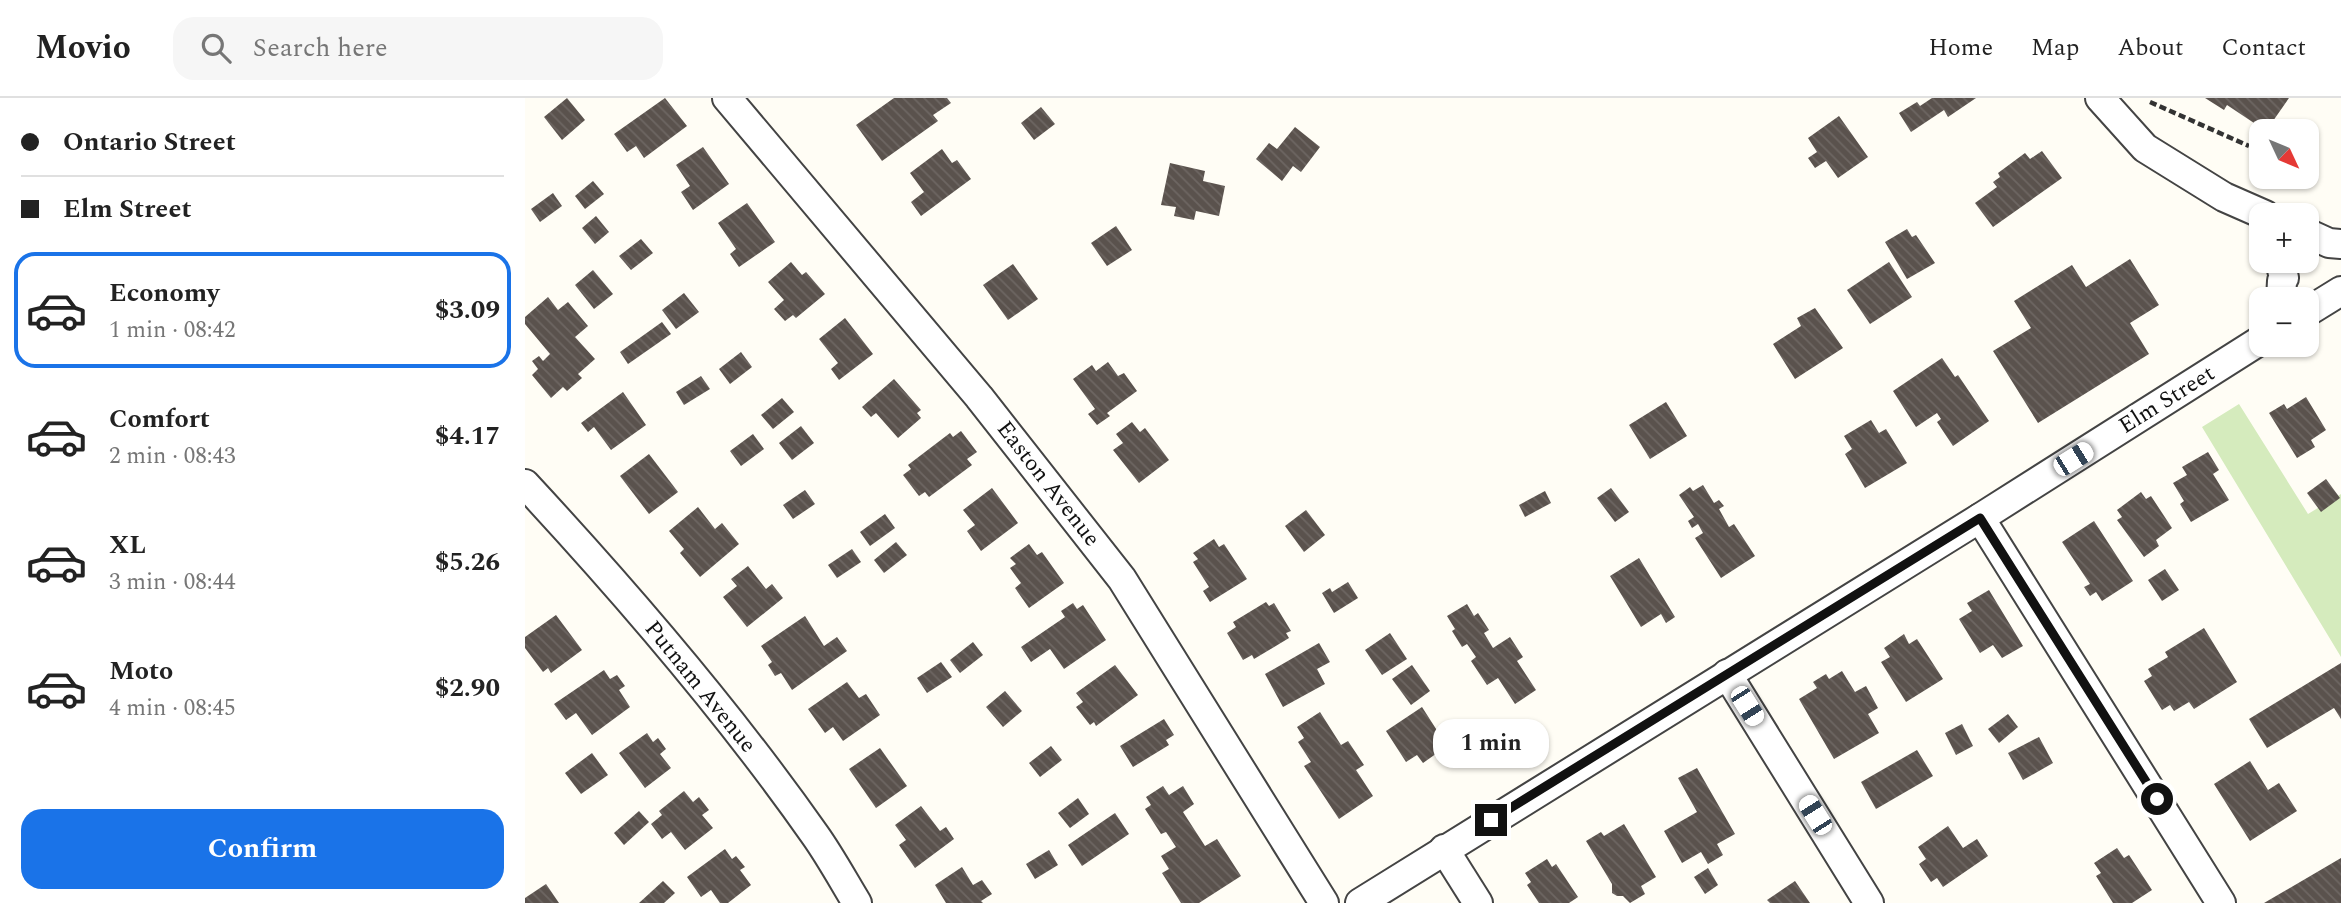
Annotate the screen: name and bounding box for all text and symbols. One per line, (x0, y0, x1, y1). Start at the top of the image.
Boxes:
search box (173, 17, 663, 80)
text: Movio (35, 23, 131, 73)
text: Search here (253, 28, 388, 68)
icon: search (197, 29, 235, 67)
text: Home (1928, 30, 1993, 66)
text: Map (2031, 30, 2079, 66)
text: About (2117, 30, 2183, 66)
text: Contact (2221, 30, 2306, 66)
north arrow (2249, 119, 2319, 189)
map controls (2249, 119, 2319, 357)
text: Ontario Street (63, 122, 236, 162)
text: Elm Street (63, 189, 191, 229)
button: + (2249, 203, 2319, 273)
text: Economy (109, 273, 219, 313)
icon: car (25, 279, 88, 342)
button: − (2249, 287, 2319, 357)
text: $3.09 (435, 290, 500, 330)
text: 1 min · 08:42 (109, 313, 236, 348)
street label: Elm Street (2112, 357, 2222, 443)
text: Comfort (109, 399, 210, 439)
icon: car (25, 405, 88, 468)
street label: Easton Avenue (988, 414, 1108, 554)
text: $4.17 (435, 416, 500, 456)
text: 2 min · 08:43 (109, 439, 236, 474)
car (2050, 439, 2097, 479)
text: XL (109, 525, 146, 565)
icon: car (25, 531, 88, 594)
text: $5.26 (435, 542, 500, 582)
text: 3 min · 08:44 (109, 565, 236, 600)
street label: Putnam Avenue (635, 613, 765, 761)
text: Moto (109, 651, 173, 691)
icon: car (25, 657, 88, 720)
text: $2.90 (435, 668, 500, 708)
car (1727, 683, 1768, 729)
text: 4 min · 08:45 (109, 691, 236, 726)
callout: 1 min (1433, 718, 1549, 768)
text: 1 min (1460, 726, 1522, 761)
route start (2141, 783, 2173, 815)
car (1795, 792, 1836, 838)
route end (1475, 804, 1507, 836)
button: Confirm (21, 809, 504, 889)

